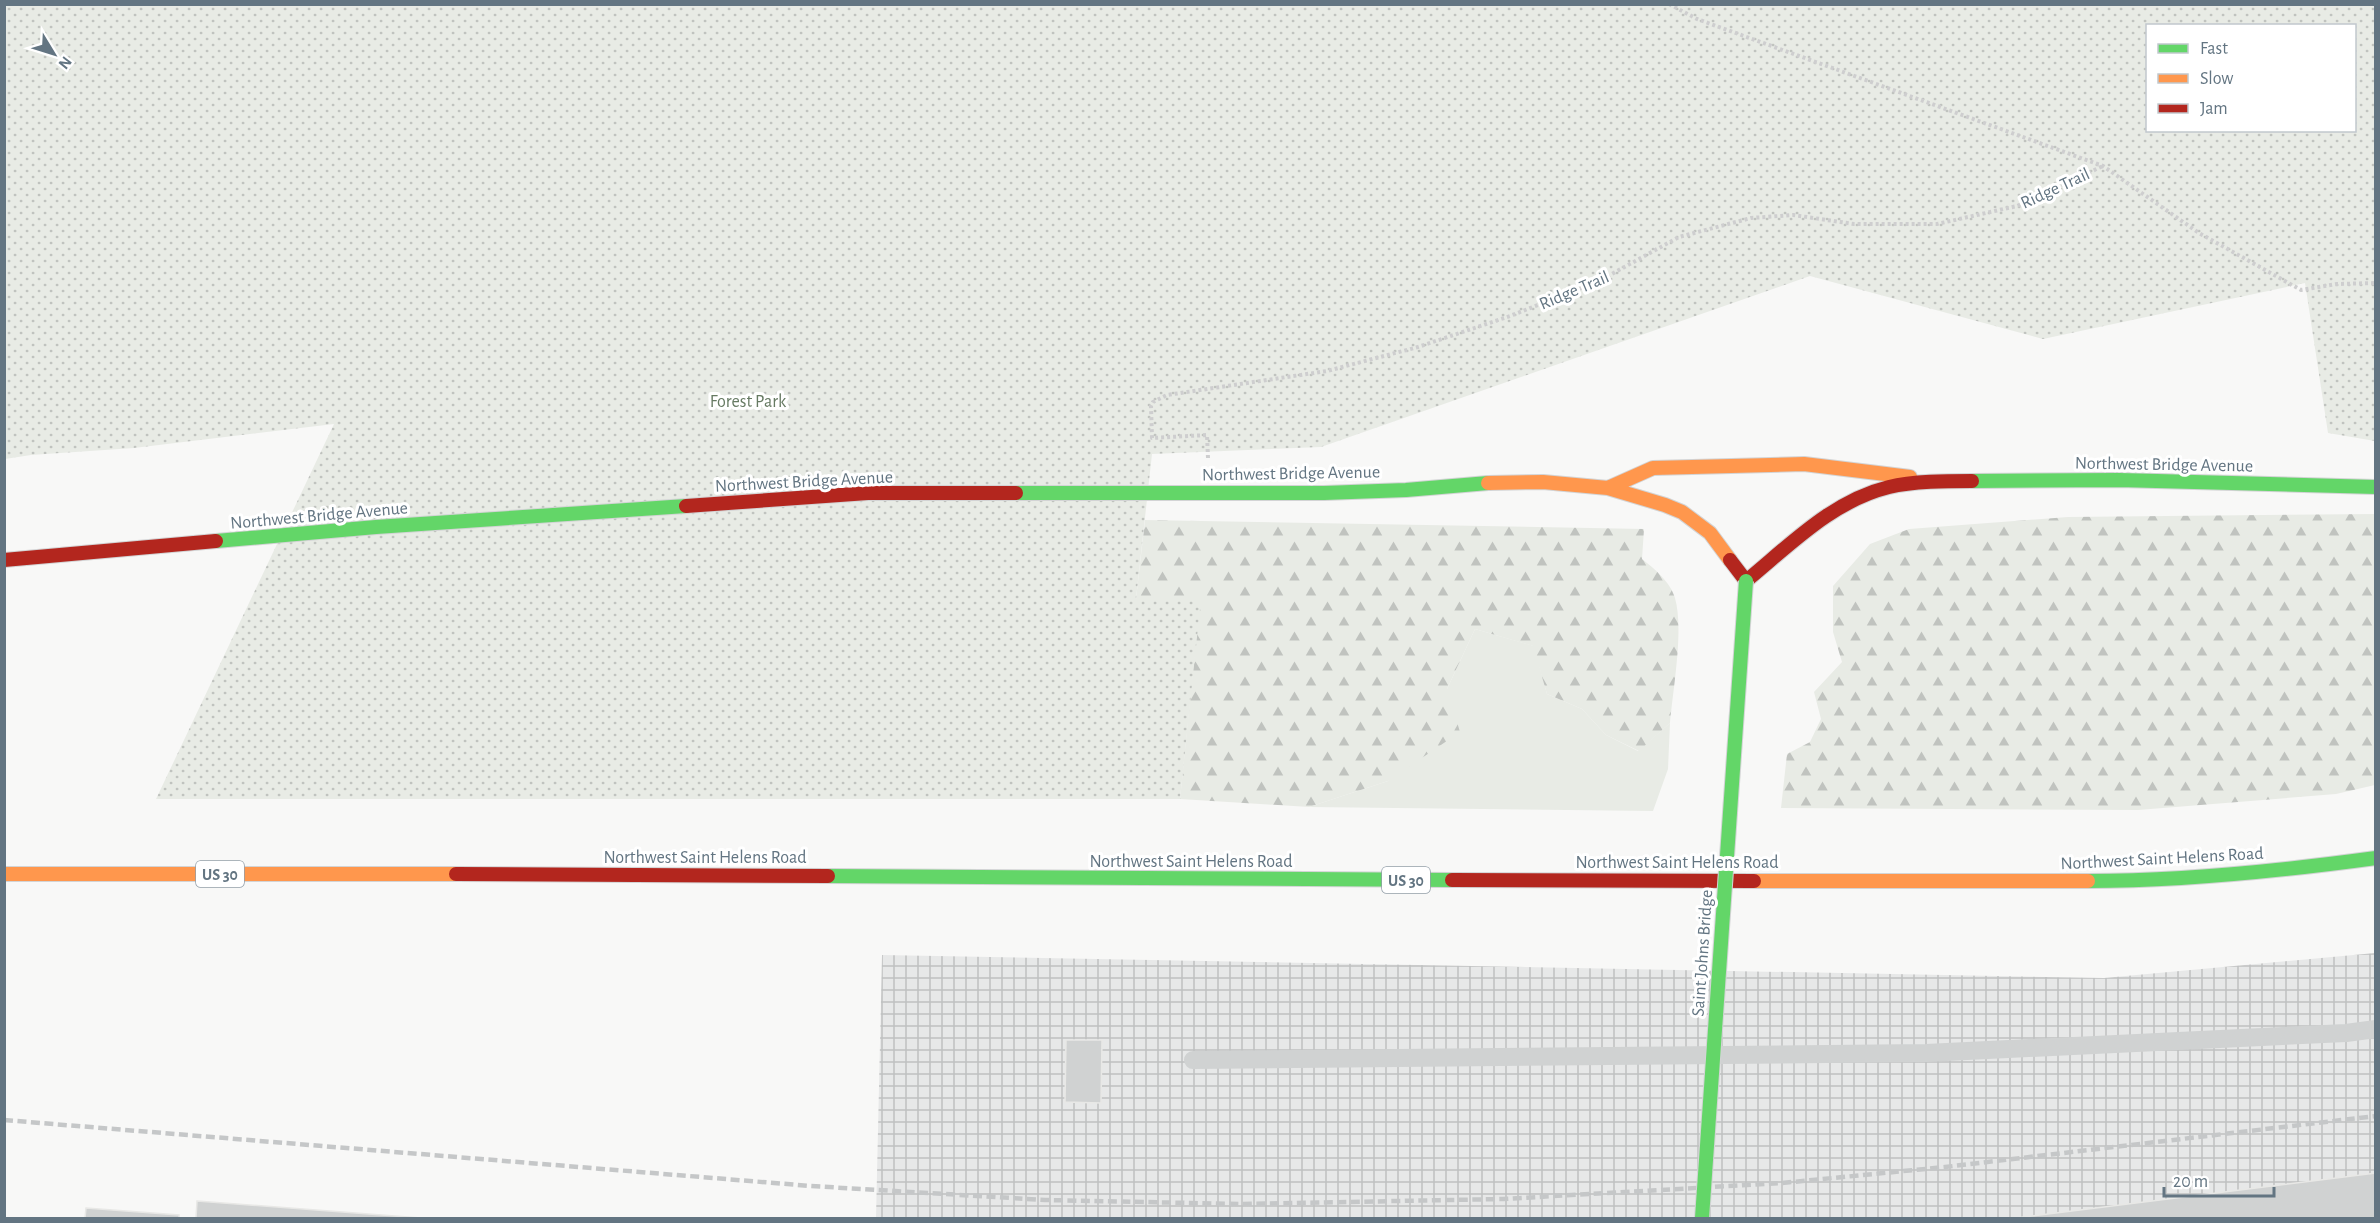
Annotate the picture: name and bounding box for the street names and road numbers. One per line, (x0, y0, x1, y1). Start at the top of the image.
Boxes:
street label: Ridge Trail (2018, 165, 2093, 213)
street label: Ridge Trail (1537, 268, 1612, 314)
street label: Northwest Bridge Avenue (2075, 454, 2253, 476)
street label: Northwest Bridge Avenue (1202, 463, 1380, 485)
street label: Northwest Bridge Avenue (715, 468, 894, 496)
street label: Northwest Bridge Avenue (230, 499, 409, 533)
street label: Northwest Saint Helens Road (2060, 845, 2264, 873)
street label: Northwest Saint Helens Road (603, 849, 807, 867)
street label: Northwest Saint Helens Road (1089, 853, 1293, 871)
street label: Northwest Saint Helens Road (1575, 854, 1779, 872)
road number: US 30 (196, 861, 244, 887)
road number: US 30 (1382, 867, 1430, 893)
street label: Saint Johns Bridge (1690, 889, 1716, 1017)

